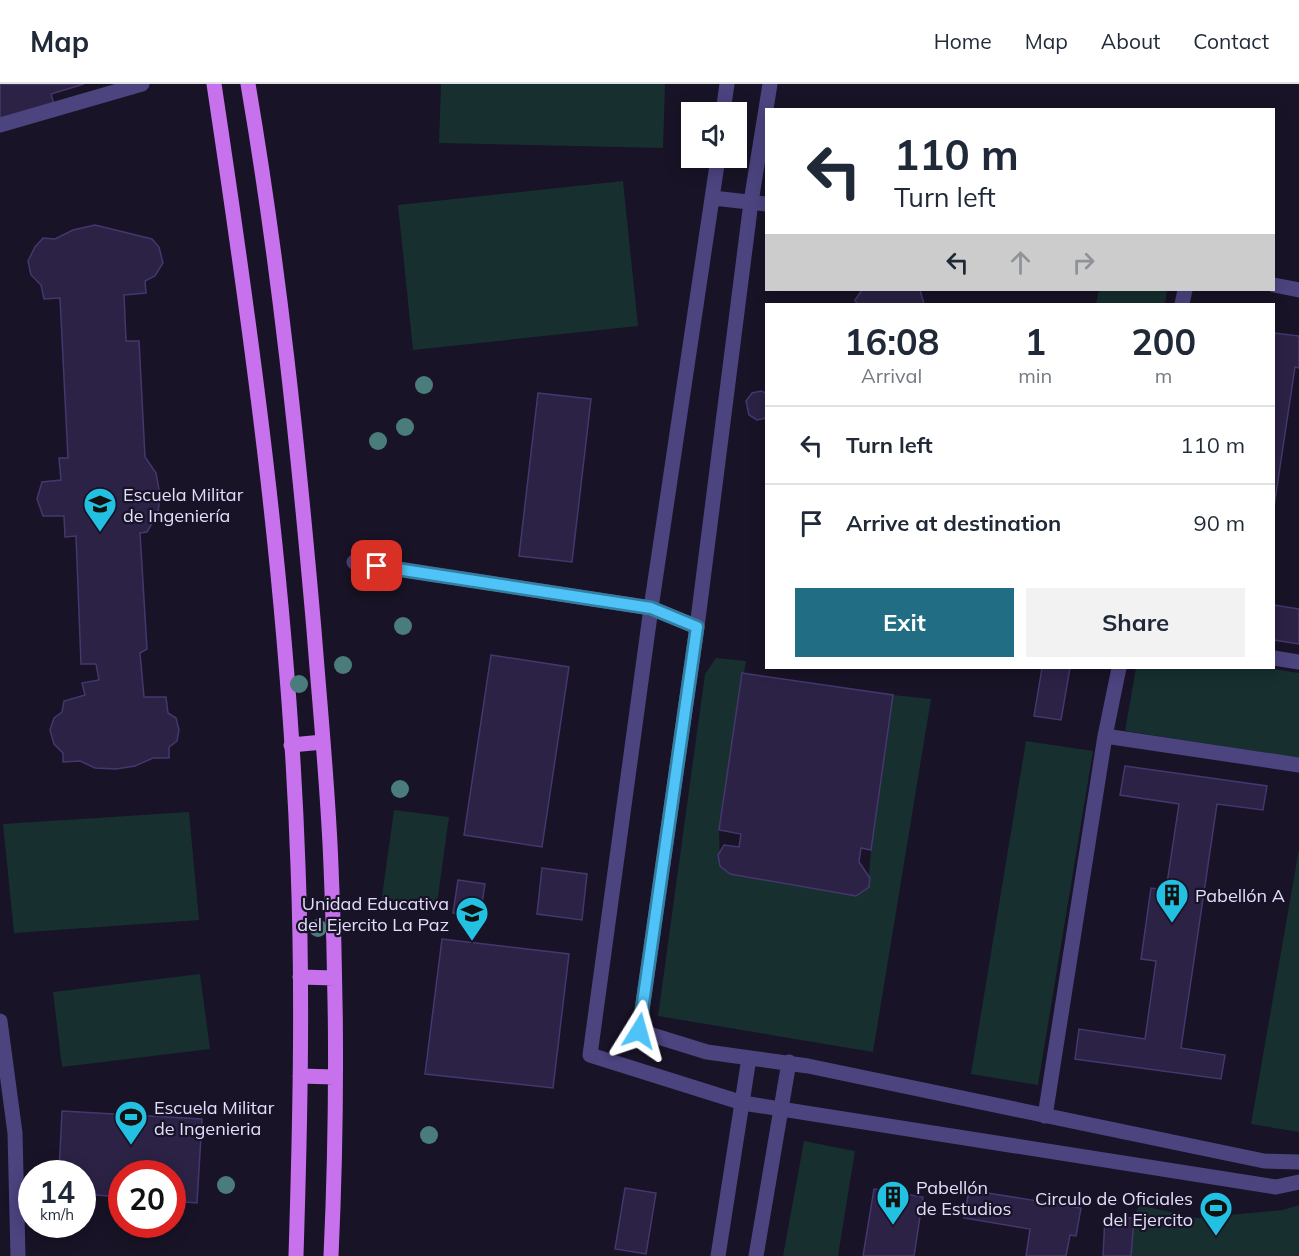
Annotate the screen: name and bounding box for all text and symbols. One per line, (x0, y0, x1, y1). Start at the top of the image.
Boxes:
text: Map (30, 24, 89, 59)
text: Home (934, 28, 992, 54)
text: Map (1025, 28, 1068, 54)
text: About (1101, 28, 1160, 54)
text: Contact (1193, 28, 1269, 54)
map controls (681, 102, 747, 168)
button: sound (681, 102, 747, 168)
text: 110 m (894, 128, 1019, 181)
icon: left (795, 132, 873, 210)
text: Turn left (894, 180, 996, 214)
icon: left (941, 246, 974, 279)
icon: ahead (1004, 246, 1037, 279)
icon: right (1067, 246, 1100, 279)
text: 16:08 (844, 319, 939, 364)
text: 1 (1024, 319, 1046, 364)
text: 200 (1131, 319, 1196, 364)
text: Arrival (861, 363, 922, 388)
text: min (1018, 363, 1052, 388)
text: m (1155, 363, 1172, 388)
icon: left (795, 429, 828, 462)
text: Turn left (846, 431, 933, 459)
text: 110 m (1180, 431, 1245, 459)
place label: Escuela Militar de Ingeniería (123, 483, 244, 527)
school or university icon: Escuela Militar de Ingeniería (82, 486, 118, 533)
icon: arrive (795, 507, 828, 540)
text: Arrive at destination (846, 509, 1061, 537)
text: 90 m (1194, 509, 1245, 537)
pin (351, 540, 402, 591)
icon: arrive (360, 549, 393, 582)
button: Exit (795, 588, 1014, 657)
button: Share (1026, 588, 1245, 657)
building icon: Pabellón A (1154, 877, 1190, 924)
place label: Pabellón A (1195, 884, 1285, 907)
place label: Unidad Educativa del Ejercito La Paz (297, 892, 449, 936)
school or university icon: Unidad Educativa del Ejercito La Paz (454, 895, 490, 942)
position arrow (607, 999, 671, 1063)
place label: Escuela Militar de Ingenieria (154, 1096, 275, 1140)
sports icon: Escuela Militar de Ingenieria (113, 1099, 149, 1146)
speed limit sign: 20 (108, 1160, 186, 1238)
text: 14 (39, 1173, 75, 1211)
place label: Pabellón de Estudios (916, 1176, 1012, 1220)
building icon: Pabellón de Estudios (875, 1179, 911, 1226)
place label: Circulo de Oficiales del Ejercito (1035, 1187, 1193, 1231)
sports icon: Circulo de Oficiales del Ejercito (1198, 1190, 1234, 1237)
text: km/h (40, 1205, 74, 1224)

